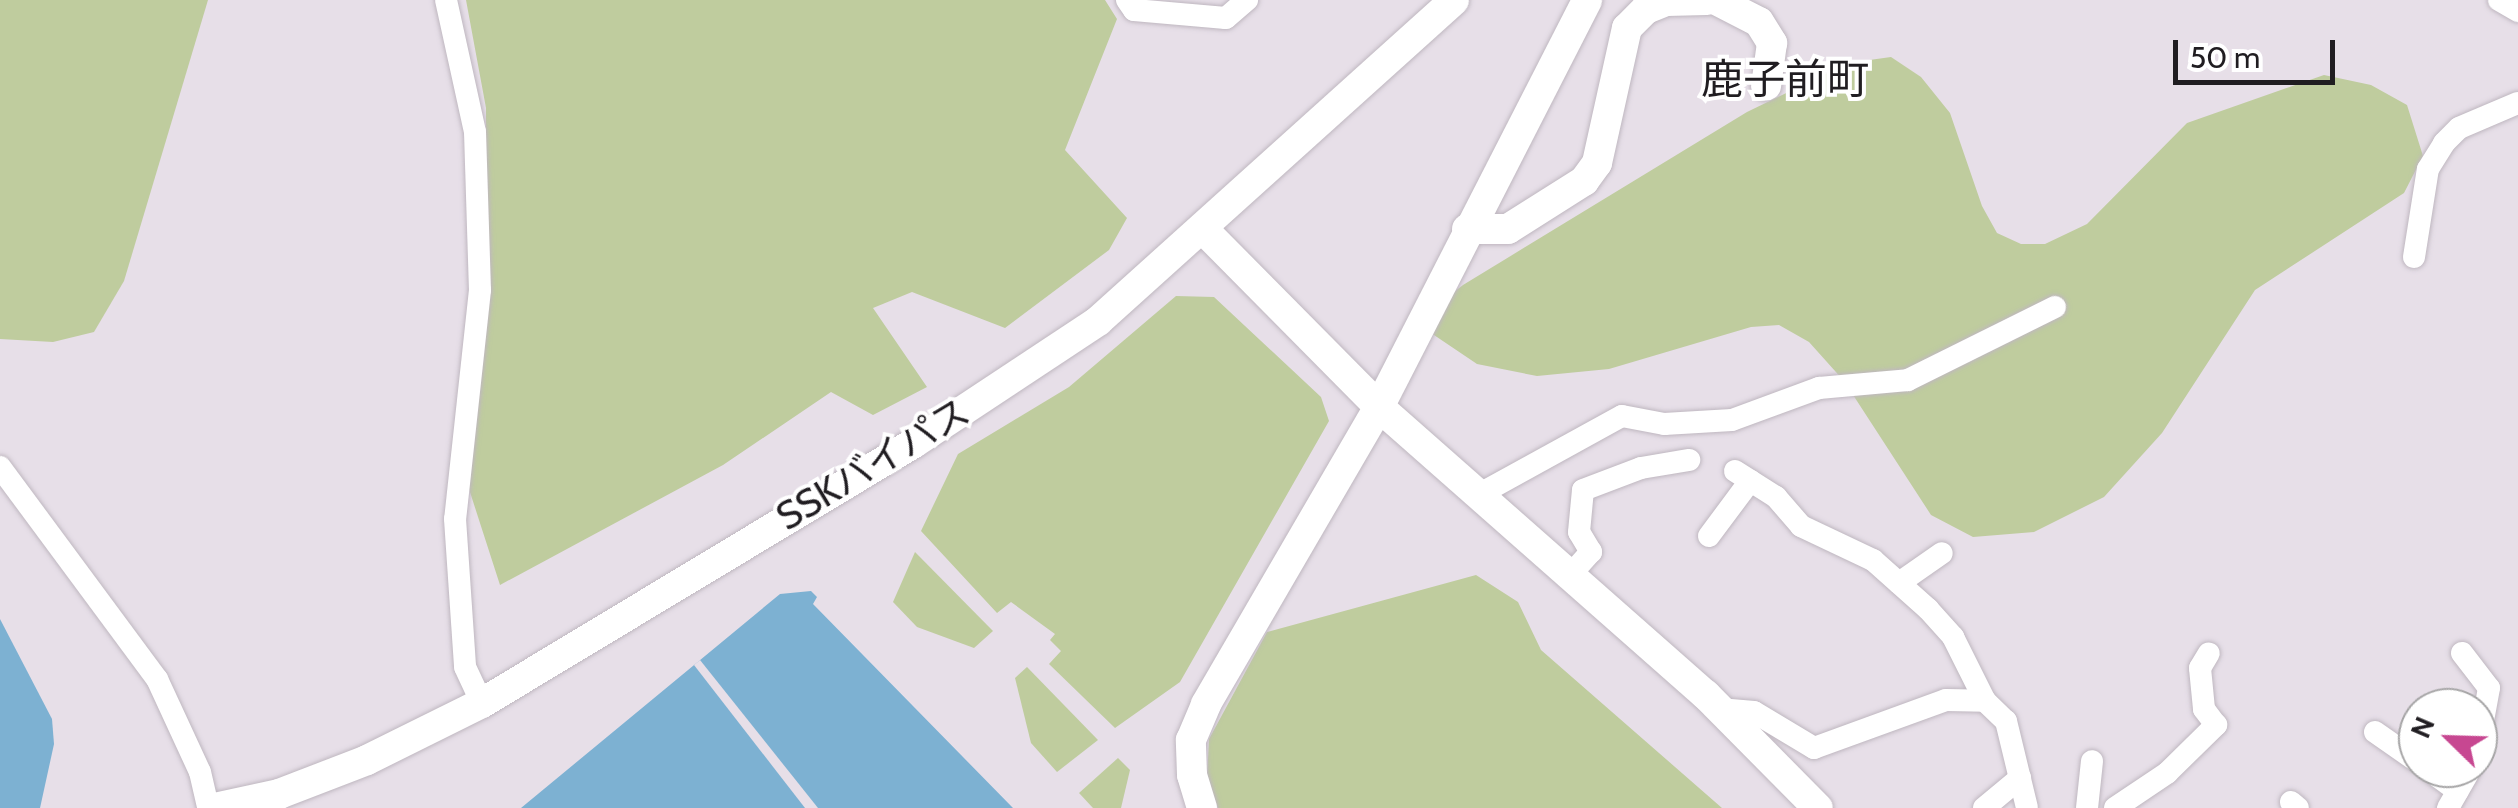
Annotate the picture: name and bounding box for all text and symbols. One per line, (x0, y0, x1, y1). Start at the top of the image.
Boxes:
scale bar (2178, 20, 2340, 82)
text: 50 m (2190, 39, 2260, 76)
district label: 鹿子前町 (1701, 54, 1869, 104)
street label: SSKバイパス (768, 388, 978, 540)
north arrow (2398, 688, 2498, 788)
text: N (2403, 711, 2442, 743)

